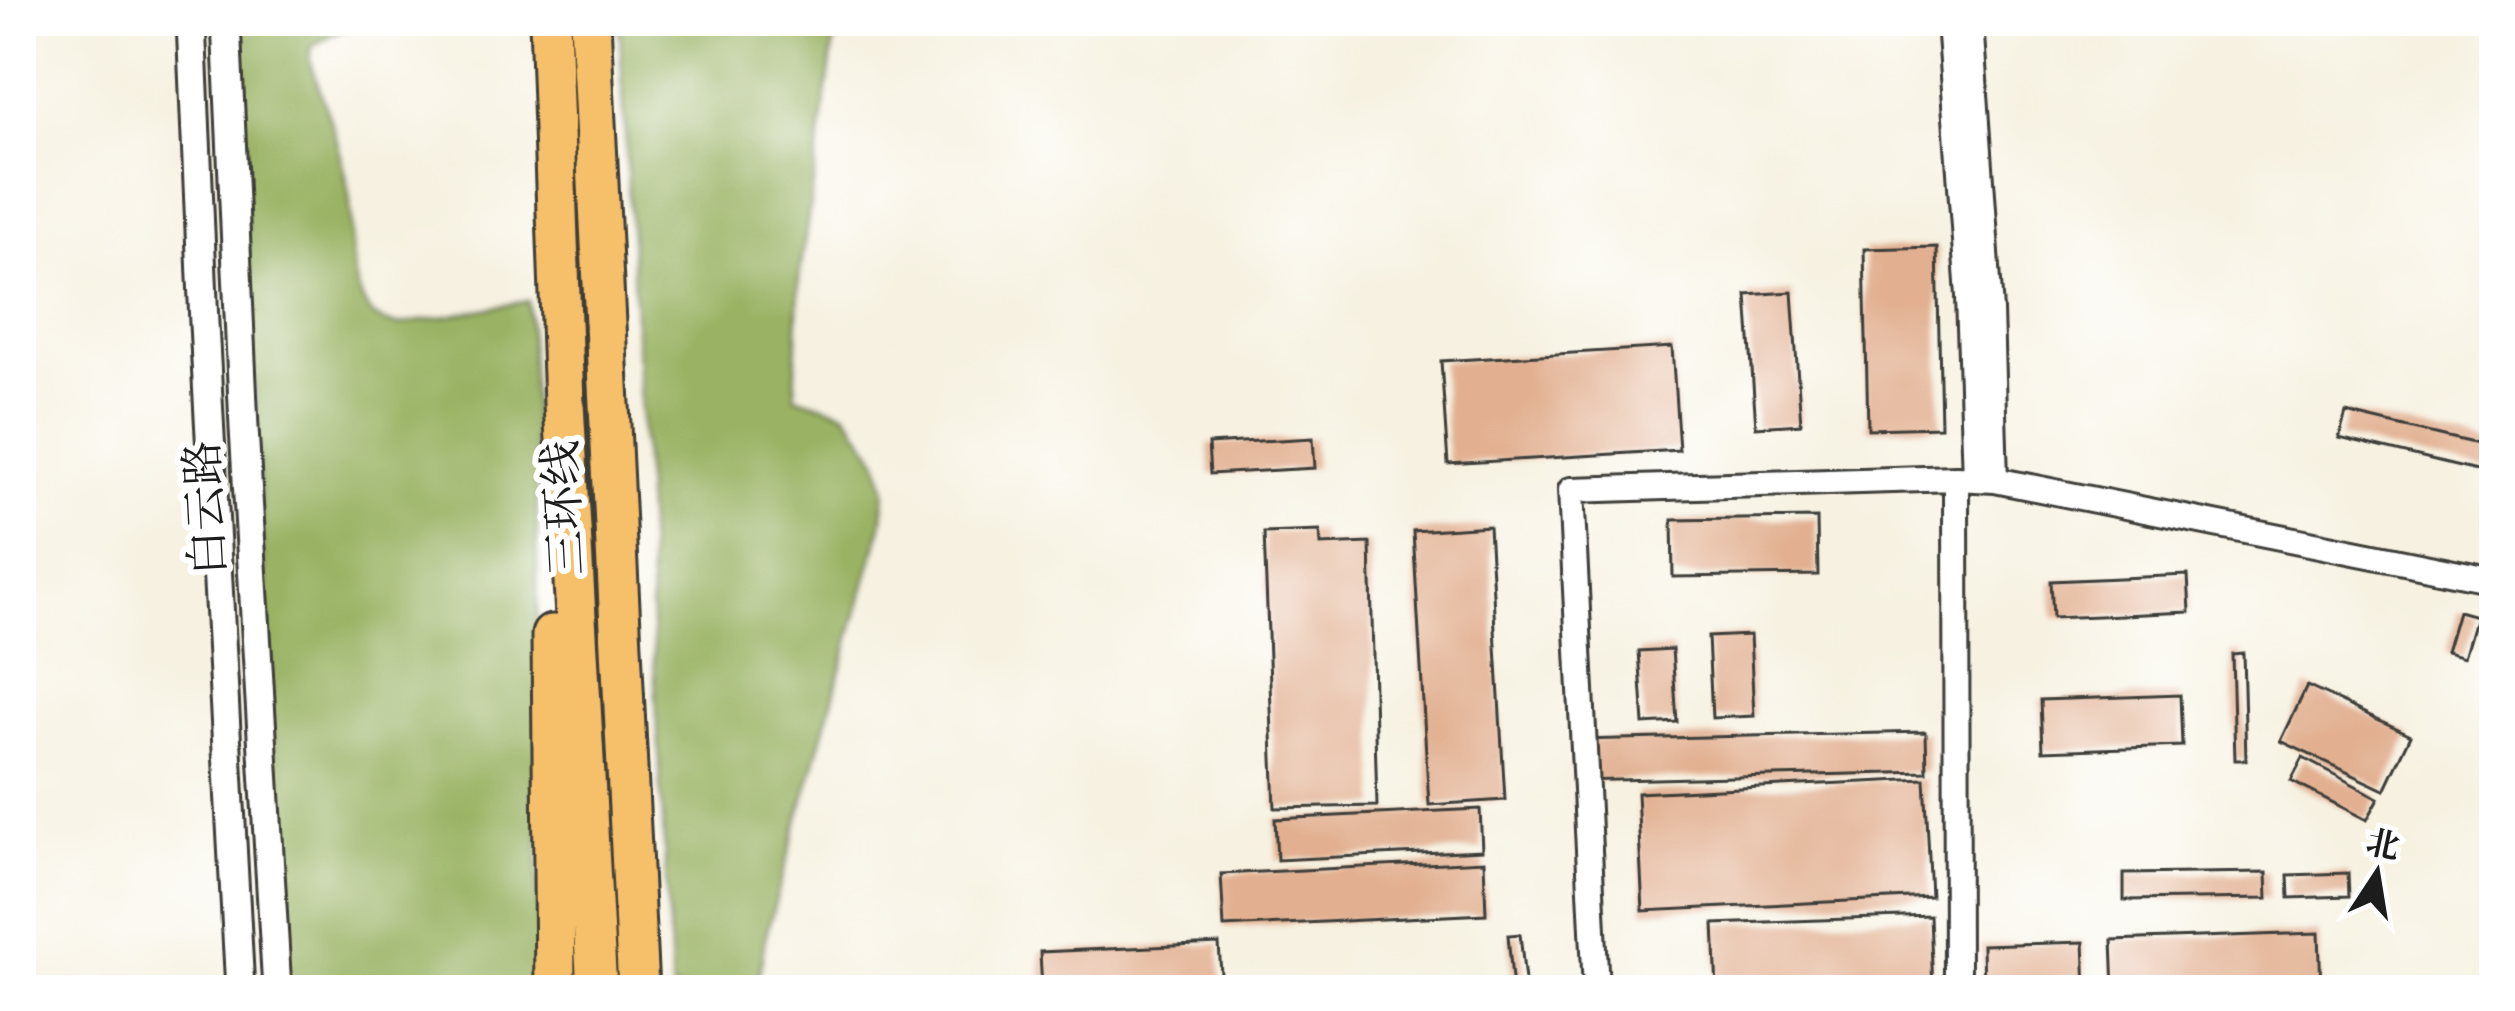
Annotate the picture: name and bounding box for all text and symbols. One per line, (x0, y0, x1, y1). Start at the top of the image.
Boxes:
street label: 白云路 (172, 439, 240, 577)
street label: 三环线 (530, 439, 598, 577)
north arrow (2317, 813, 2437, 933)
text: 北 (2362, 820, 2404, 871)

